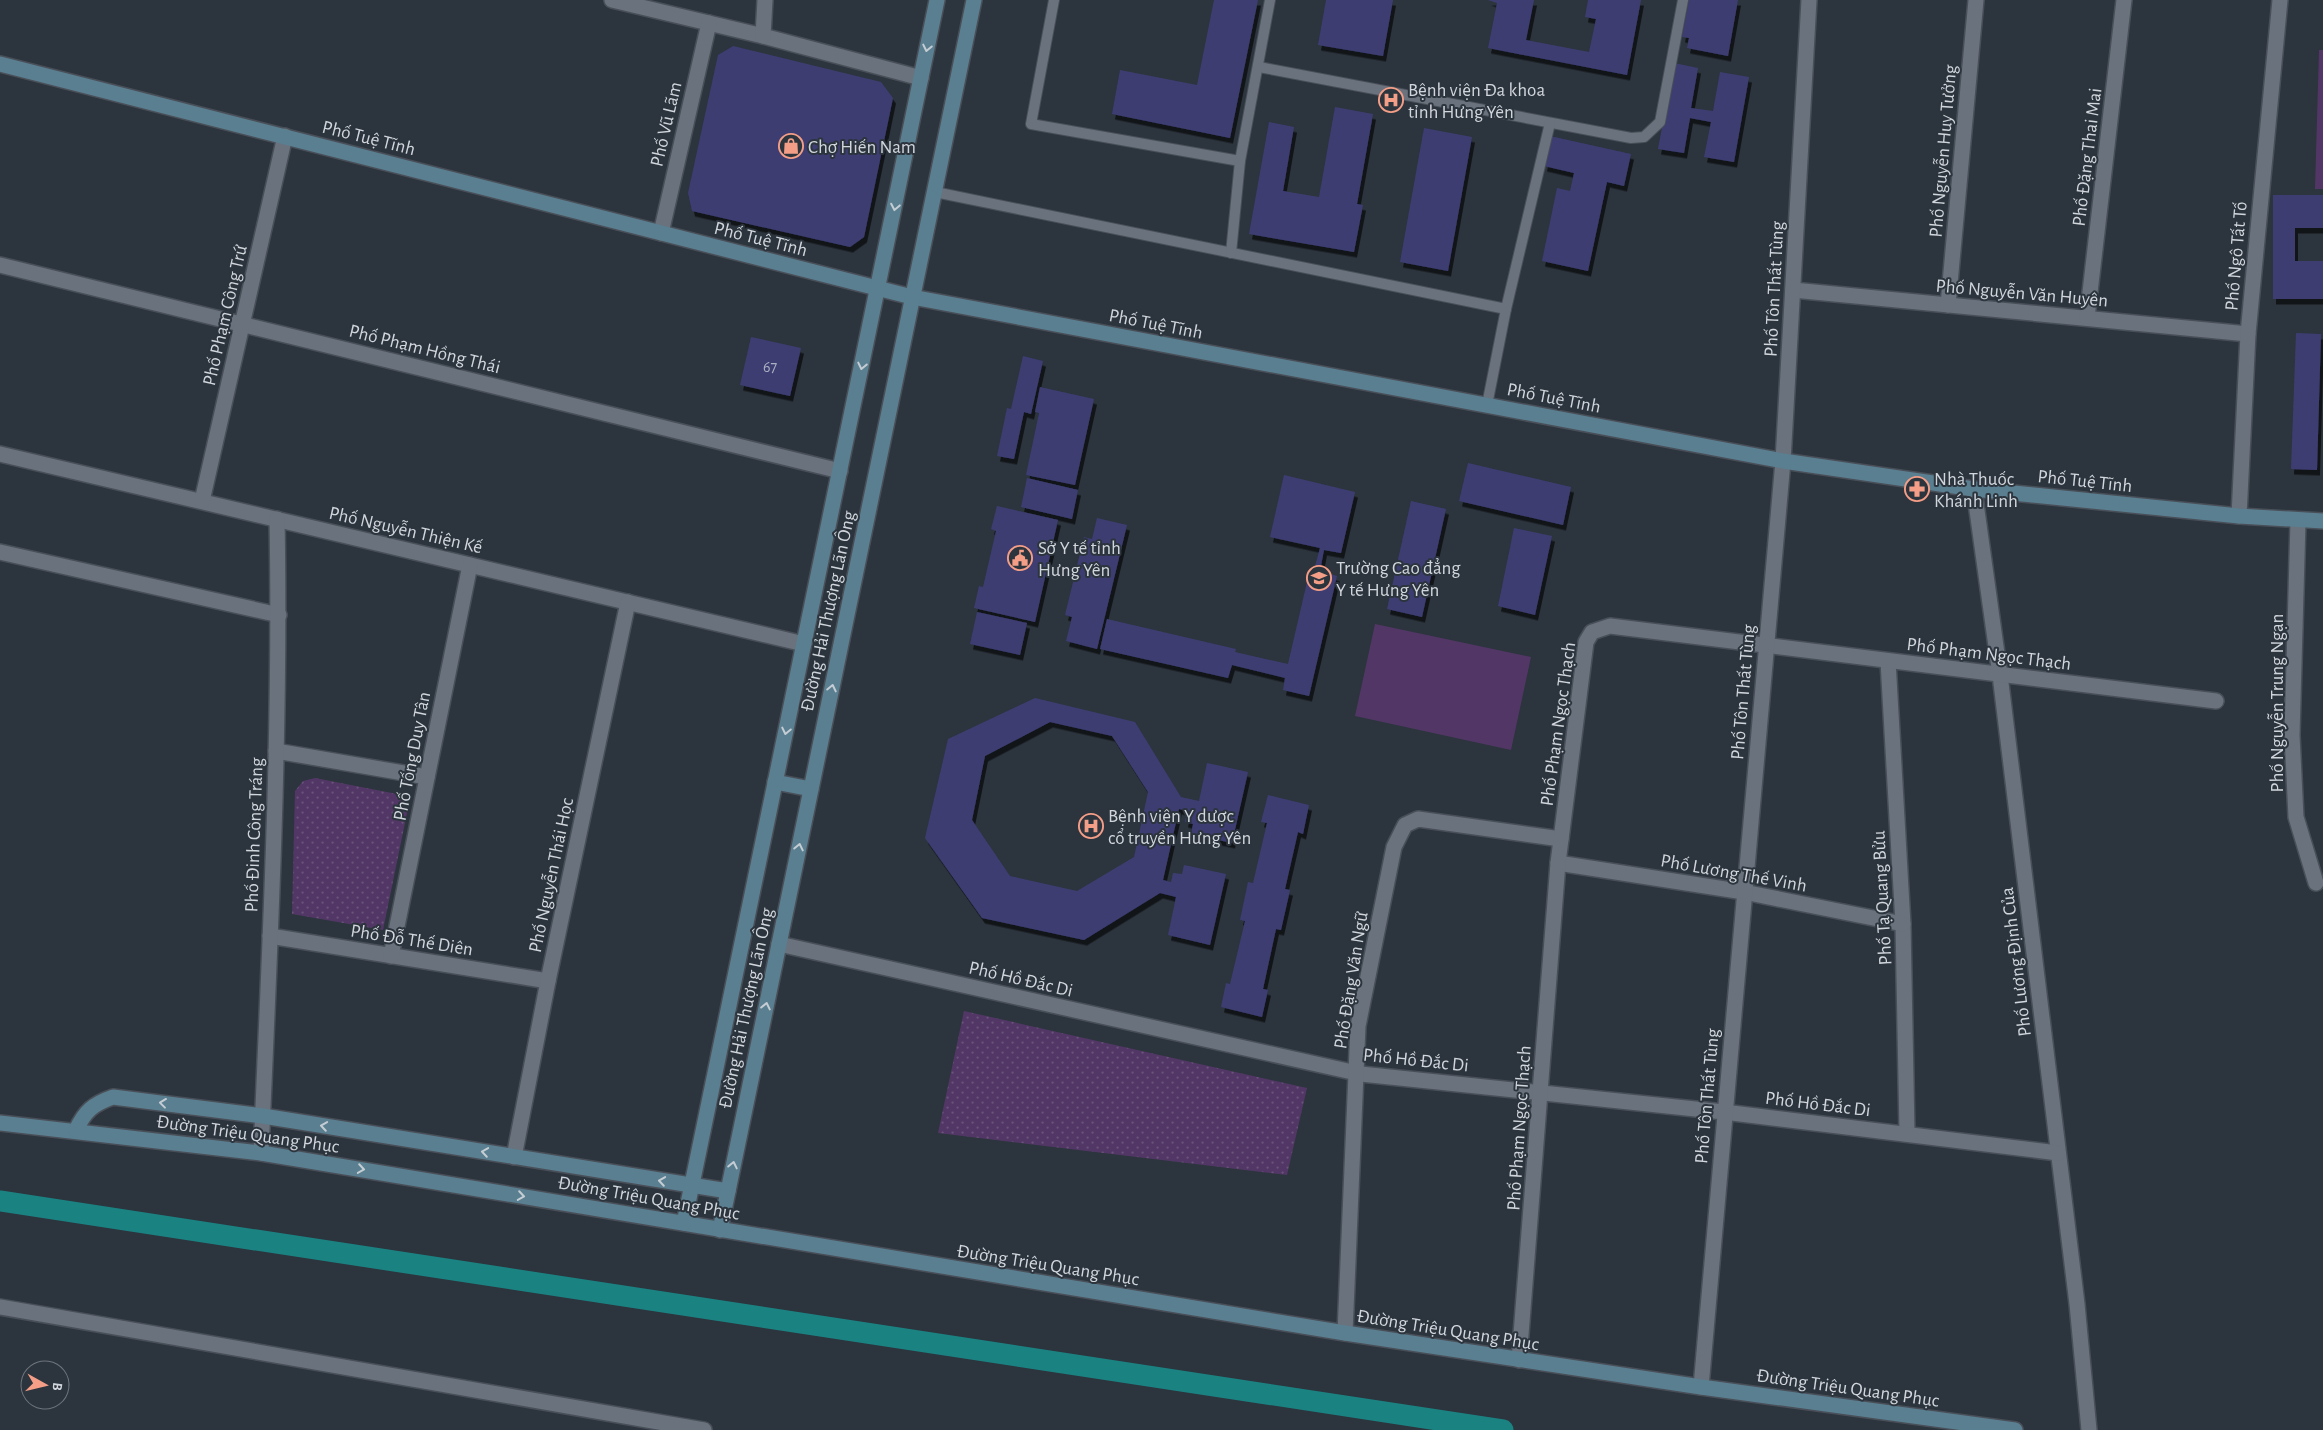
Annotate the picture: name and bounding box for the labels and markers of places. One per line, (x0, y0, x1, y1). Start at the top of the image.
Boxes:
place label: Bệnh viện Đa khoa tỉnh Hưng Yên (1408, 81, 1545, 122)
hospital icon: Bệnh viện Đa khoa tỉnh Hưng Yên (1378, 87, 1404, 113)
shop icon: Chợ Hiến Nam (778, 133, 804, 159)
place label: Chợ Hiến Nam (808, 138, 916, 157)
place label: Nhà Thuốc Khánh Linh (1934, 470, 2018, 511)
pharmacy icon: Nhà Thuốc Khánh Linh (1904, 476, 1930, 502)
place label: Sở Y tế tỉnh Hưng Yên (1038, 539, 1121, 580)
public building icon: Sở Y tế tỉnh Hưng Yên (1007, 545, 1033, 571)
place label: Trường Cao đẳng Y tế Hưng Yên (1336, 558, 1461, 600)
school or university icon: Trường Cao đẳng Y tế Hưng Yên (1306, 565, 1332, 591)
place label: Bệnh viện Y dược cổ truyền Hưng Yên (1108, 807, 1251, 848)
hospital icon: Bệnh viện Y dược cổ truyền Hưng Yên (1078, 813, 1104, 839)

